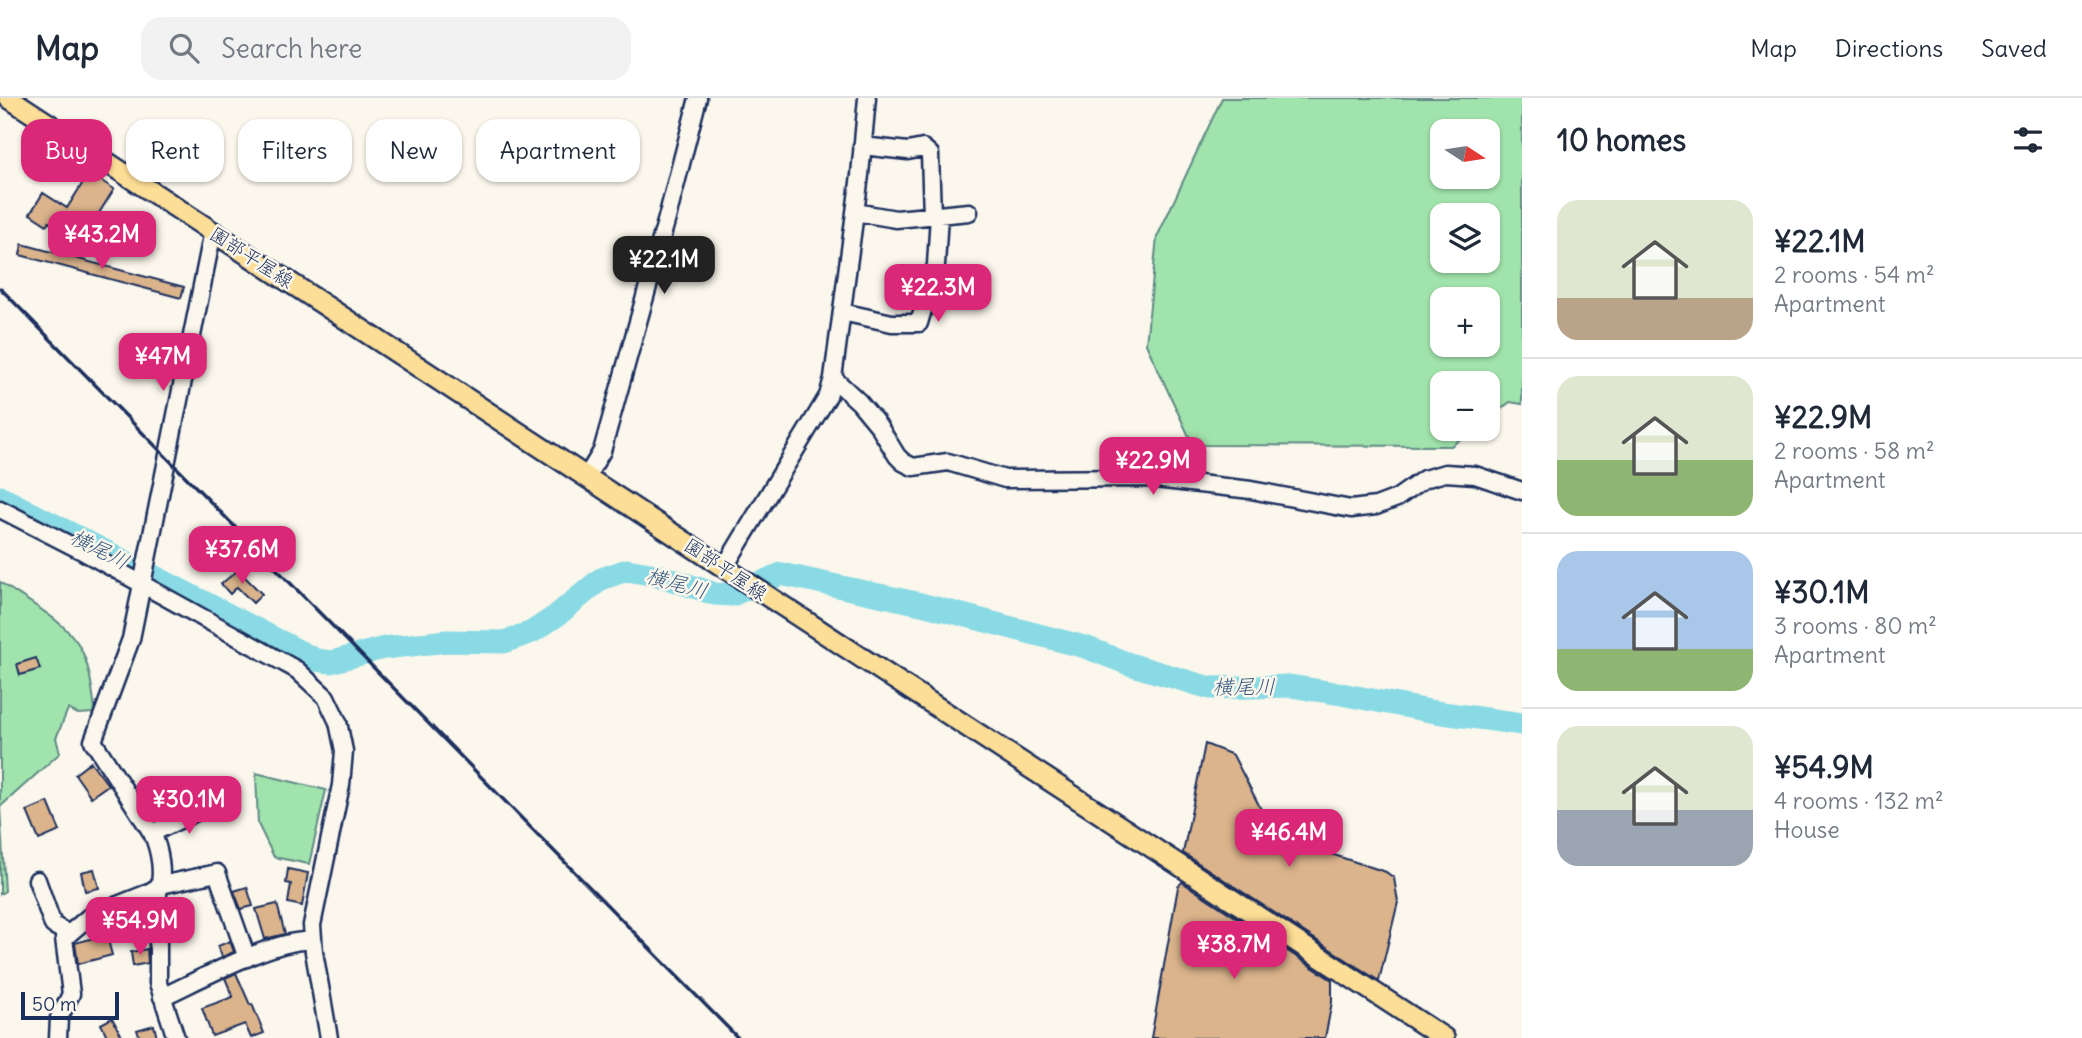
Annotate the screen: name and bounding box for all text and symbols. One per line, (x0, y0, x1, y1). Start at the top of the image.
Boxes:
search box (141, 17, 631, 80)
text: Map (35, 27, 99, 69)
icon: search (165, 29, 203, 67)
text: Search here (221, 32, 362, 65)
text: Map (1750, 33, 1797, 63)
text: Directions (1835, 33, 1943, 63)
text: Saved (1981, 33, 2047, 63)
chip: Buy (21, 119, 112, 182)
chip: Rent (126, 119, 224, 182)
chip: Filters (238, 119, 352, 182)
chip: New (366, 119, 462, 182)
chip: Apartment (476, 119, 640, 182)
north arrow (1430, 119, 1500, 189)
map controls (1430, 119, 1500, 441)
text: 10 homes (1557, 121, 1686, 159)
icon: filters (2009, 121, 2047, 159)
button: layers (1430, 203, 1500, 273)
pin: ¥43.2M (45, 212, 159, 271)
text: ¥43.2M (64, 219, 140, 248)
street label: 園部平屋線 (206, 221, 298, 293)
text: ¥22.1M (1774, 222, 1866, 260)
icon: home (1613, 228, 1697, 312)
pin: ¥22.1M (607, 236, 721, 296)
text: ¥22.1M (629, 244, 699, 273)
text: 2 rooms · 54 m² (1774, 260, 1935, 289)
pin: ¥22.3M (881, 264, 995, 324)
text: ¥22.3M (900, 272, 976, 301)
button: + (1430, 287, 1500, 357)
text: Apartment (1774, 289, 1886, 318)
pin: ¥47M (122, 334, 204, 393)
text: ¥47M (135, 341, 191, 370)
button: − (1430, 371, 1500, 441)
text: ¥22.9M (1774, 398, 1872, 436)
icon: home (1613, 404, 1697, 488)
text: 2 rooms · 58 m² (1774, 436, 1935, 465)
pin: ¥22.9M (1096, 438, 1210, 497)
text: ¥22.9M (1115, 445, 1191, 474)
text: Apartment (1774, 465, 1886, 494)
water label: 横尾川 (66, 523, 134, 575)
pin: ¥37.6M (185, 526, 299, 586)
street label: 園部平屋線 (680, 532, 772, 606)
text: ¥37.6M (205, 534, 279, 563)
water label: 横尾川 (643, 561, 711, 605)
text: ¥30.1M (1774, 573, 1870, 611)
icon: home (1613, 579, 1697, 663)
text: 3 rooms · 80 m² (1774, 611, 1937, 640)
text: Apartment (1774, 640, 1886, 669)
water label: 横尾川 (1213, 673, 1276, 700)
text: ¥54.9M (1774, 748, 1874, 786)
icon: home (1613, 754, 1697, 838)
pin: ¥30.1M (132, 776, 246, 836)
text: ¥30.1M (152, 784, 226, 813)
text: 4 rooms · 132 m² (1774, 786, 1944, 815)
pin: ¥46.4M (1232, 810, 1346, 869)
text: House (1774, 815, 1840, 844)
text: ¥46.4M (1251, 817, 1327, 846)
pin: ¥54.9M (83, 898, 197, 957)
text: ¥54.9M (102, 905, 178, 934)
pin: ¥38.7M (1177, 922, 1291, 981)
text: ¥38.7M (1197, 929, 1271, 958)
scale bar (21, 989, 119, 1021)
text: 50 m (32, 992, 77, 1016)

